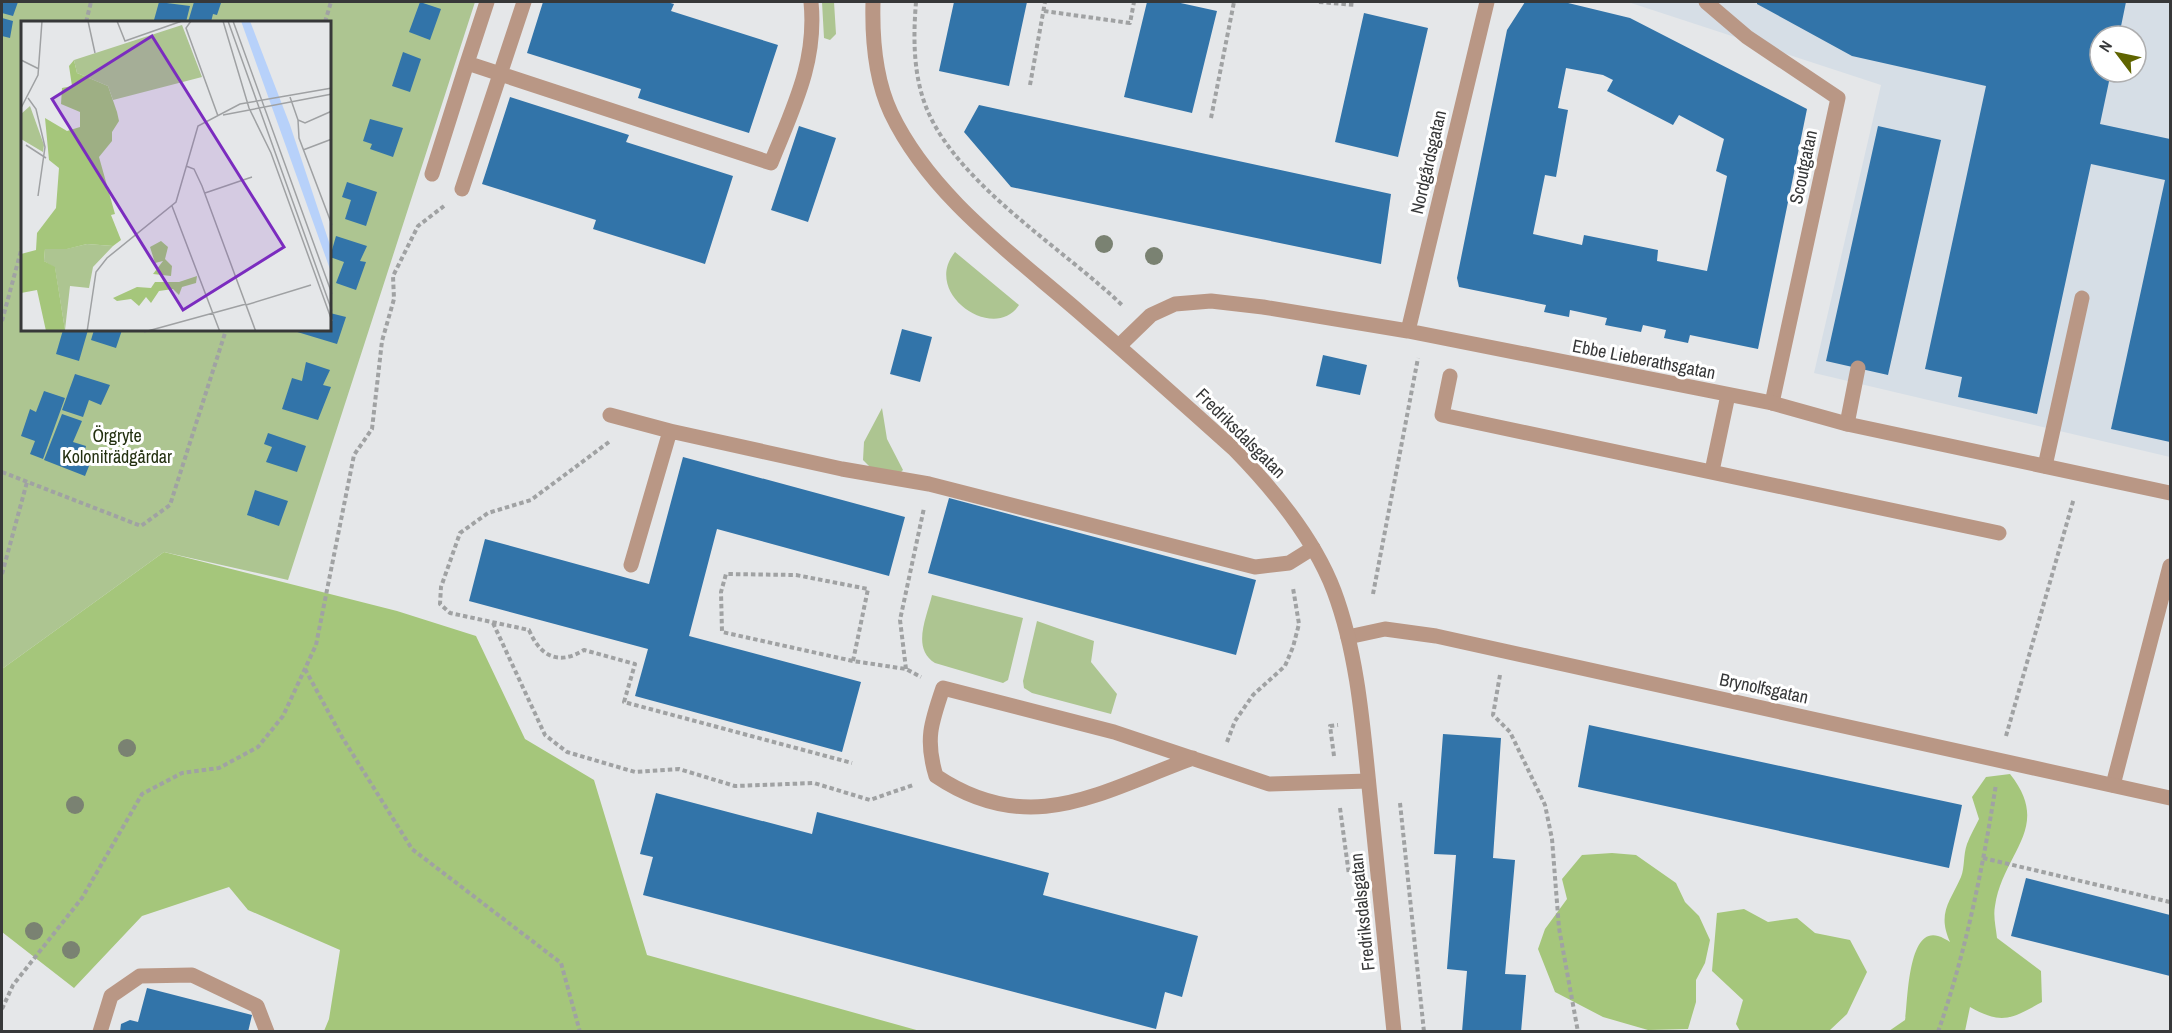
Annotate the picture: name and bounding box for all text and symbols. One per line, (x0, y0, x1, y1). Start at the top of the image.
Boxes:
inset map (21, 21, 332, 332)
north arrow (2088, 24, 2148, 84)
text: N (2093, 36, 2117, 56)
street label: Nordgårdsgatan (1404, 108, 1452, 216)
street label: Scoutgatan (1783, 128, 1823, 206)
street label: Ebbe Lieberathsgatan (1570, 333, 1718, 385)
street label: Fredriksdalsgatan (1190, 382, 1292, 484)
park label: Örgryte Koloniträdgårdar (62, 423, 172, 469)
street label: Brynolfsgatan (1717, 666, 1811, 710)
street label: Fredriksdalsgatan (1343, 852, 1381, 972)

